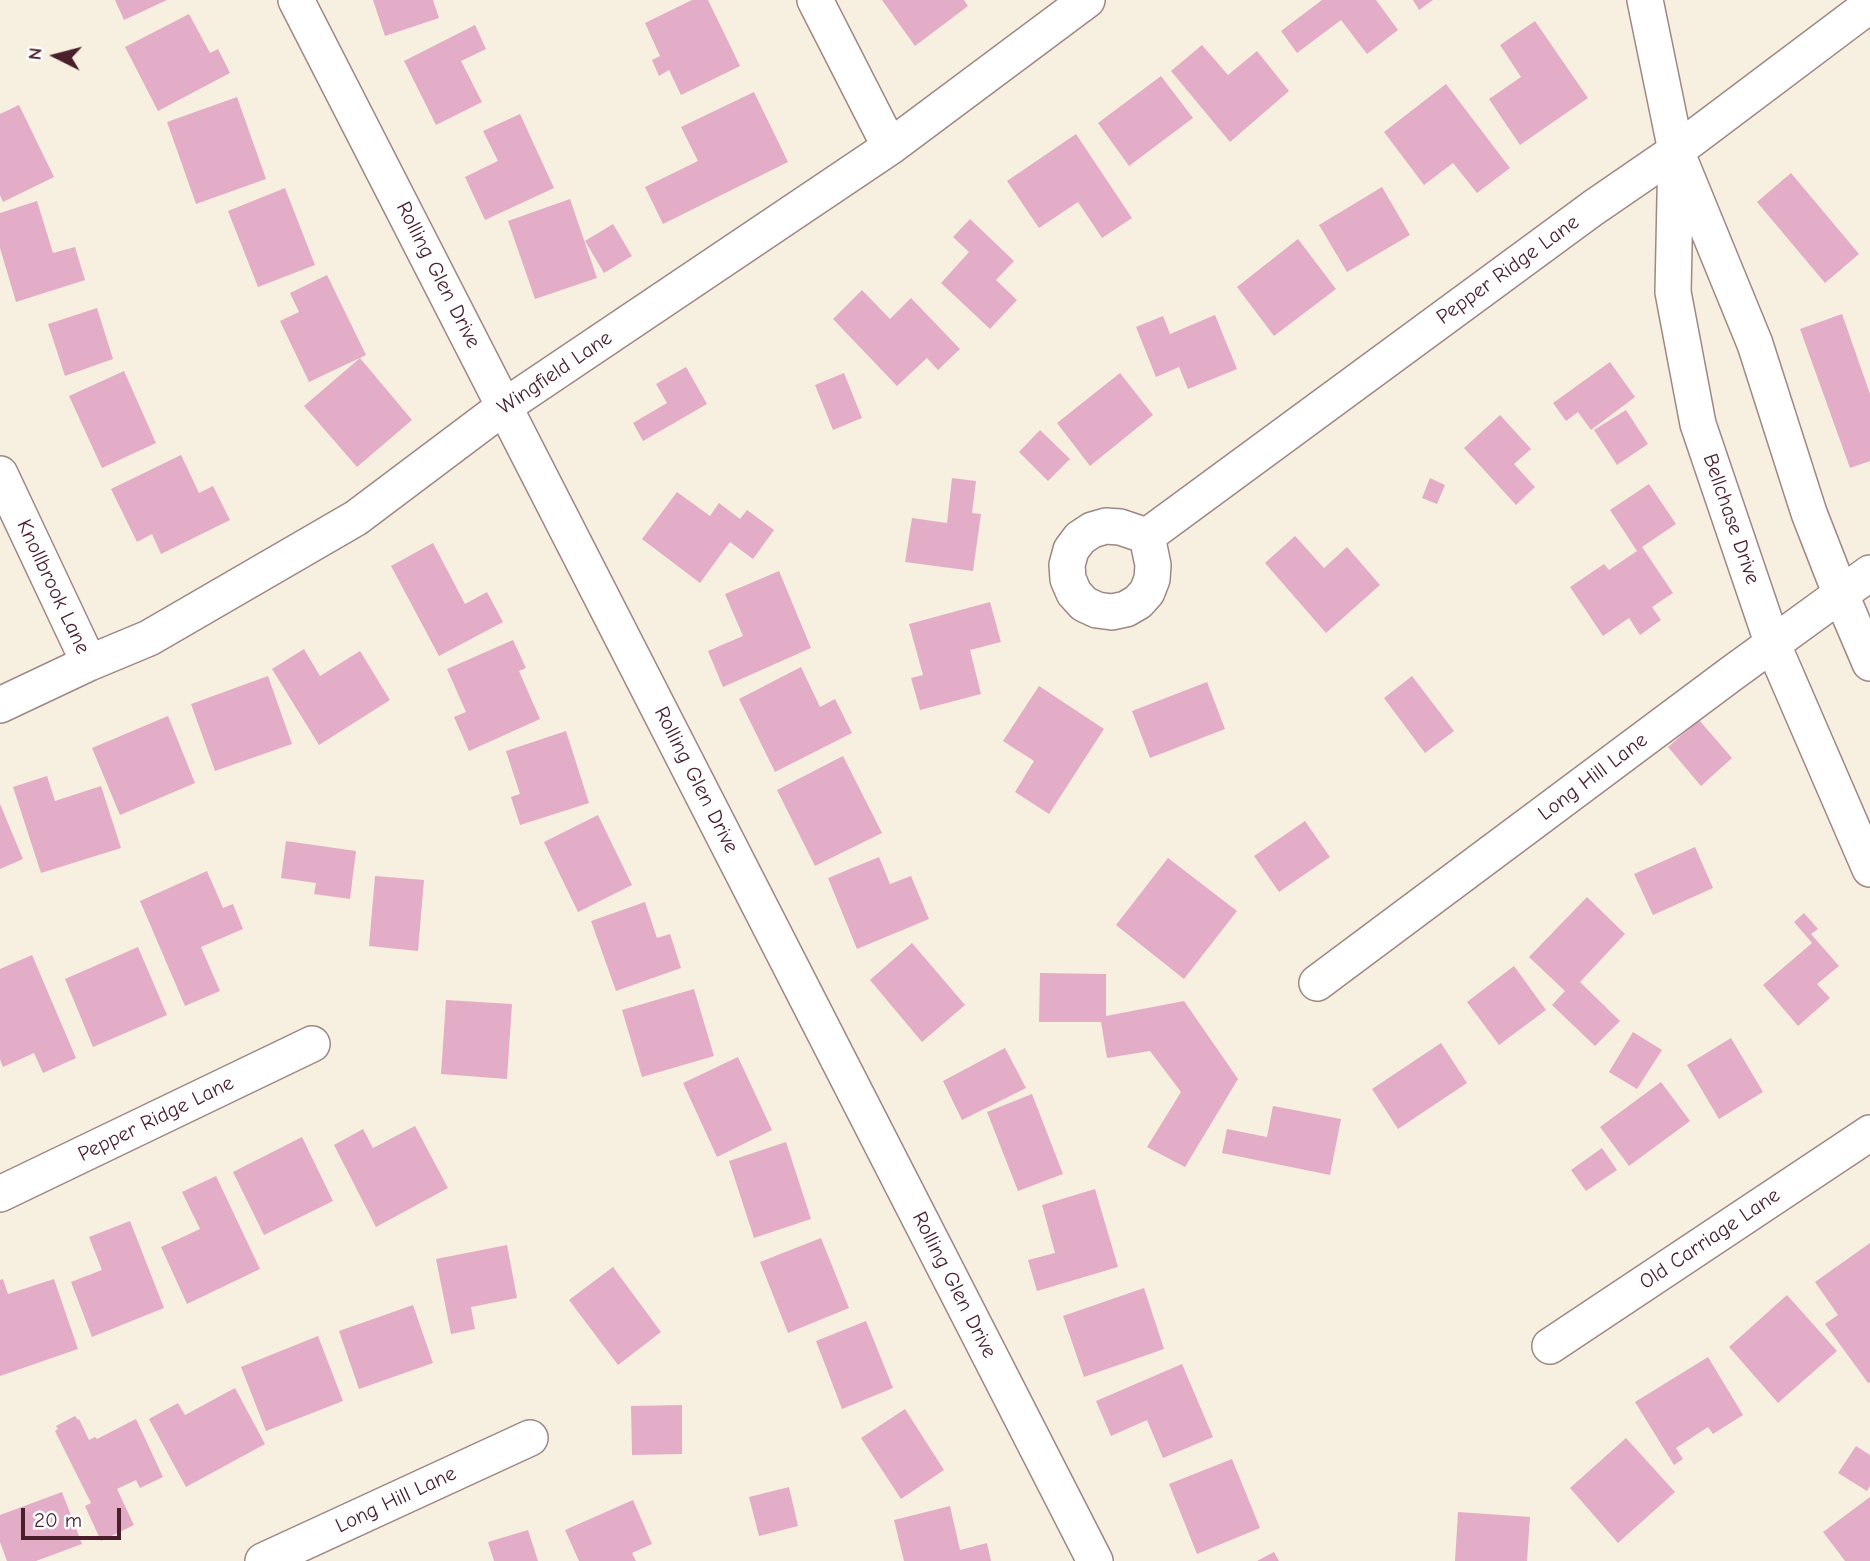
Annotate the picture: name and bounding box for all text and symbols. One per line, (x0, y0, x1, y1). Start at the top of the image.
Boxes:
north arrow (21, 21, 91, 91)
text: N (24, 47, 47, 61)
street label: Rolling Glen Drive (390, 198, 486, 352)
street label: Pepper Ridge Lane (1432, 210, 1584, 330)
street label: Wingfield Lane (493, 325, 617, 421)
street label: Bellchase Drive (1697, 450, 1765, 588)
street label: Knollbrook Lane (11, 516, 95, 658)
street label: Rolling Glen Drive (648, 703, 744, 857)
street label: Long Hill Lane (1533, 728, 1653, 826)
street label: Pepper Ridge Lane (74, 1070, 238, 1168)
street label: Old Carriage Lane (1635, 1183, 1785, 1295)
street label: Rolling Glen Drive (906, 1208, 1002, 1362)
street label: Long Hill Lane (332, 1461, 460, 1539)
scale bar (24, 1494, 124, 1538)
text: 20 m (34, 1508, 82, 1532)

